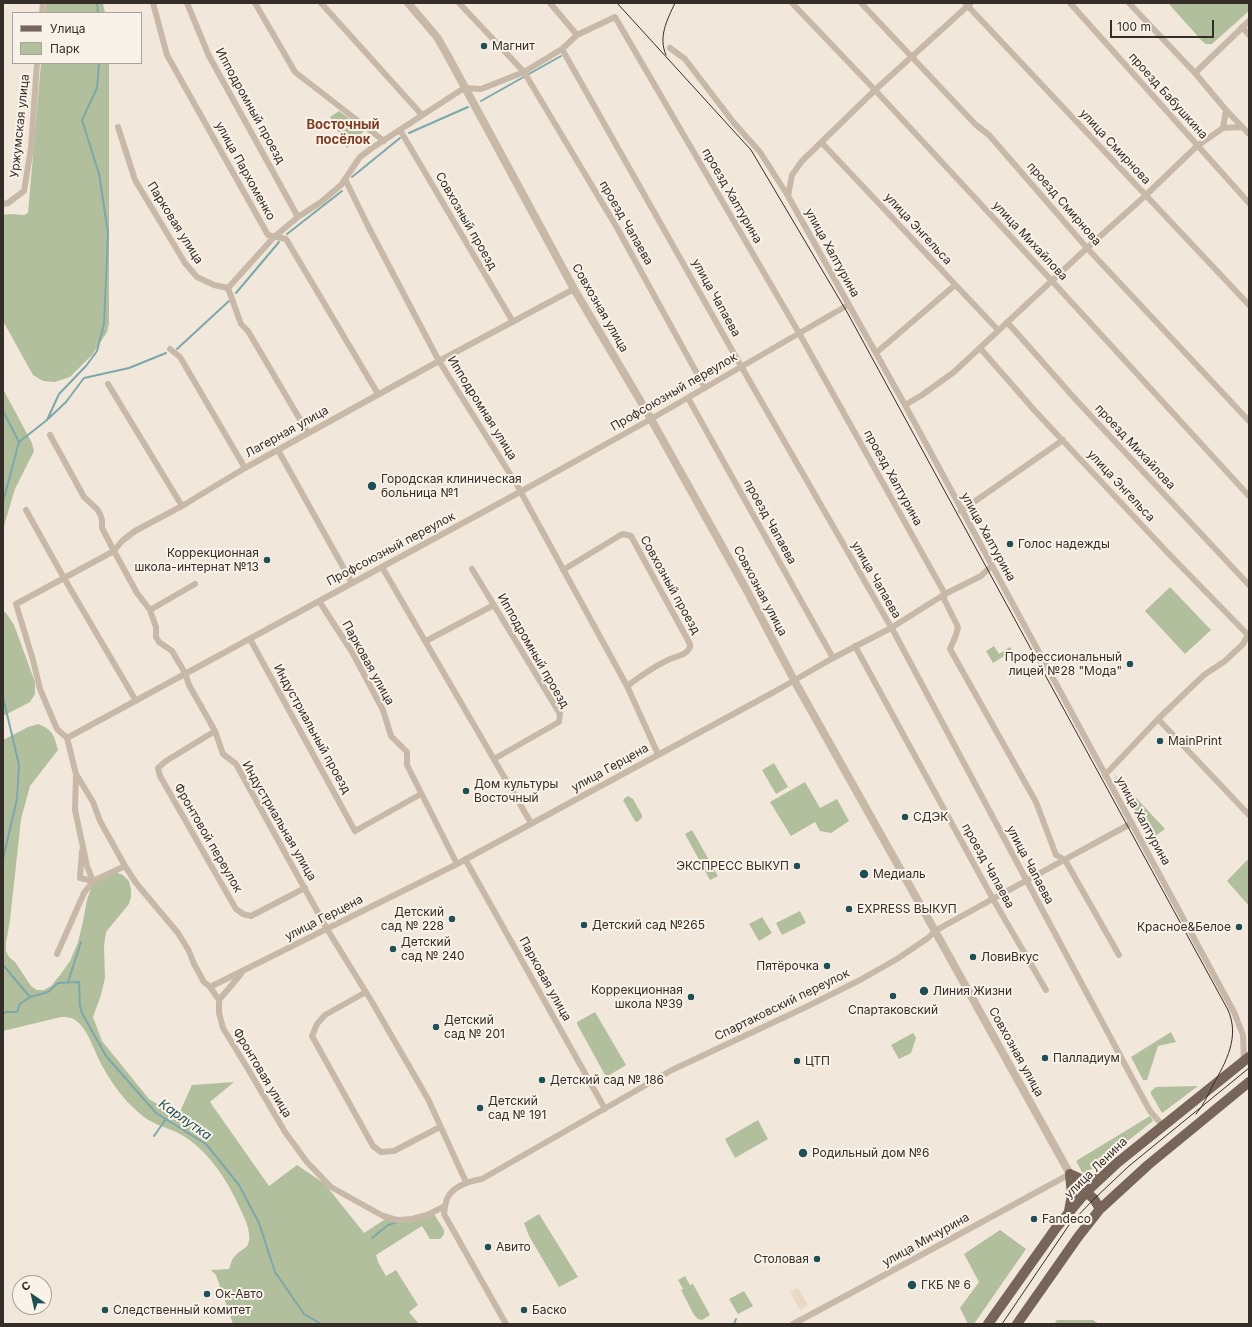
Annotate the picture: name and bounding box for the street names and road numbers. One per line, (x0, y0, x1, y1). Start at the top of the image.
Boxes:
street label: Ипподромный проезд (212, 46, 288, 166)
street label: проезд Бабушкина (1125, 50, 1211, 142)
street label: Уржумская улица (7, 73, 33, 179)
street label: улица Смирнова (1076, 106, 1154, 188)
street label: улица Пархоменко (212, 119, 278, 223)
street label: проезд Халтурина (699, 146, 765, 246)
street label: проезд Смирнова (1024, 159, 1104, 249)
street label: Совхозный проезд (432, 170, 500, 272)
street label: проезд Чапаева (596, 178, 656, 268)
street label: Парковая улица (144, 179, 206, 267)
street label: улица Энгельса (881, 190, 955, 268)
street label: улица Михайлова (989, 198, 1071, 284)
street label: улица Халтурина (802, 206, 862, 300)
street label: улица Чапаева (689, 256, 743, 340)
street label: Совхозная улица (569, 261, 631, 355)
street label: Профсоюзный переулок (608, 350, 740, 434)
street label: Ипподромная улица (444, 353, 520, 463)
street label: проезд Михайлова (1092, 401, 1178, 493)
street label: Лагерная улица (243, 403, 331, 461)
street label: проезд Халтурина (861, 428, 925, 528)
street label: улица Энгельса (1084, 447, 1158, 525)
street label: проезд Чапаева (741, 477, 799, 567)
street label: улица Халтурина (958, 490, 1018, 584)
street label: Профсоюзный переулок (324, 509, 458, 589)
street label: Совхозный проезд (637, 533, 703, 637)
street label: улица Чапаева (848, 539, 904, 621)
street label: Совхозная улица (730, 543, 790, 639)
street label: Ипподромный проезд (494, 591, 572, 711)
street label: Парковая улица (339, 618, 397, 708)
street label: Индустриальный проезд (270, 662, 354, 796)
street label: улица Герцена (569, 741, 651, 795)
street label: Индустриальная улица (239, 759, 319, 883)
street label: улица Халтурина (1113, 774, 1173, 868)
street label: Фронтовой переулок (171, 781, 245, 895)
street label: проезд Чапаева (959, 821, 1017, 911)
street label: улица Чапаева (1003, 823, 1057, 907)
street label: улица Герцена (282, 892, 366, 944)
street label: Парковая улица (516, 934, 574, 1024)
street label: Спартаковский переулок (712, 966, 852, 1044)
street label: Совхозная улица (985, 1005, 1047, 1099)
street label: Фронтовая улица (230, 1026, 294, 1120)
street label: улица Ленина (1062, 1135, 1130, 1201)
street label: улица Мичурина (880, 1210, 972, 1270)

